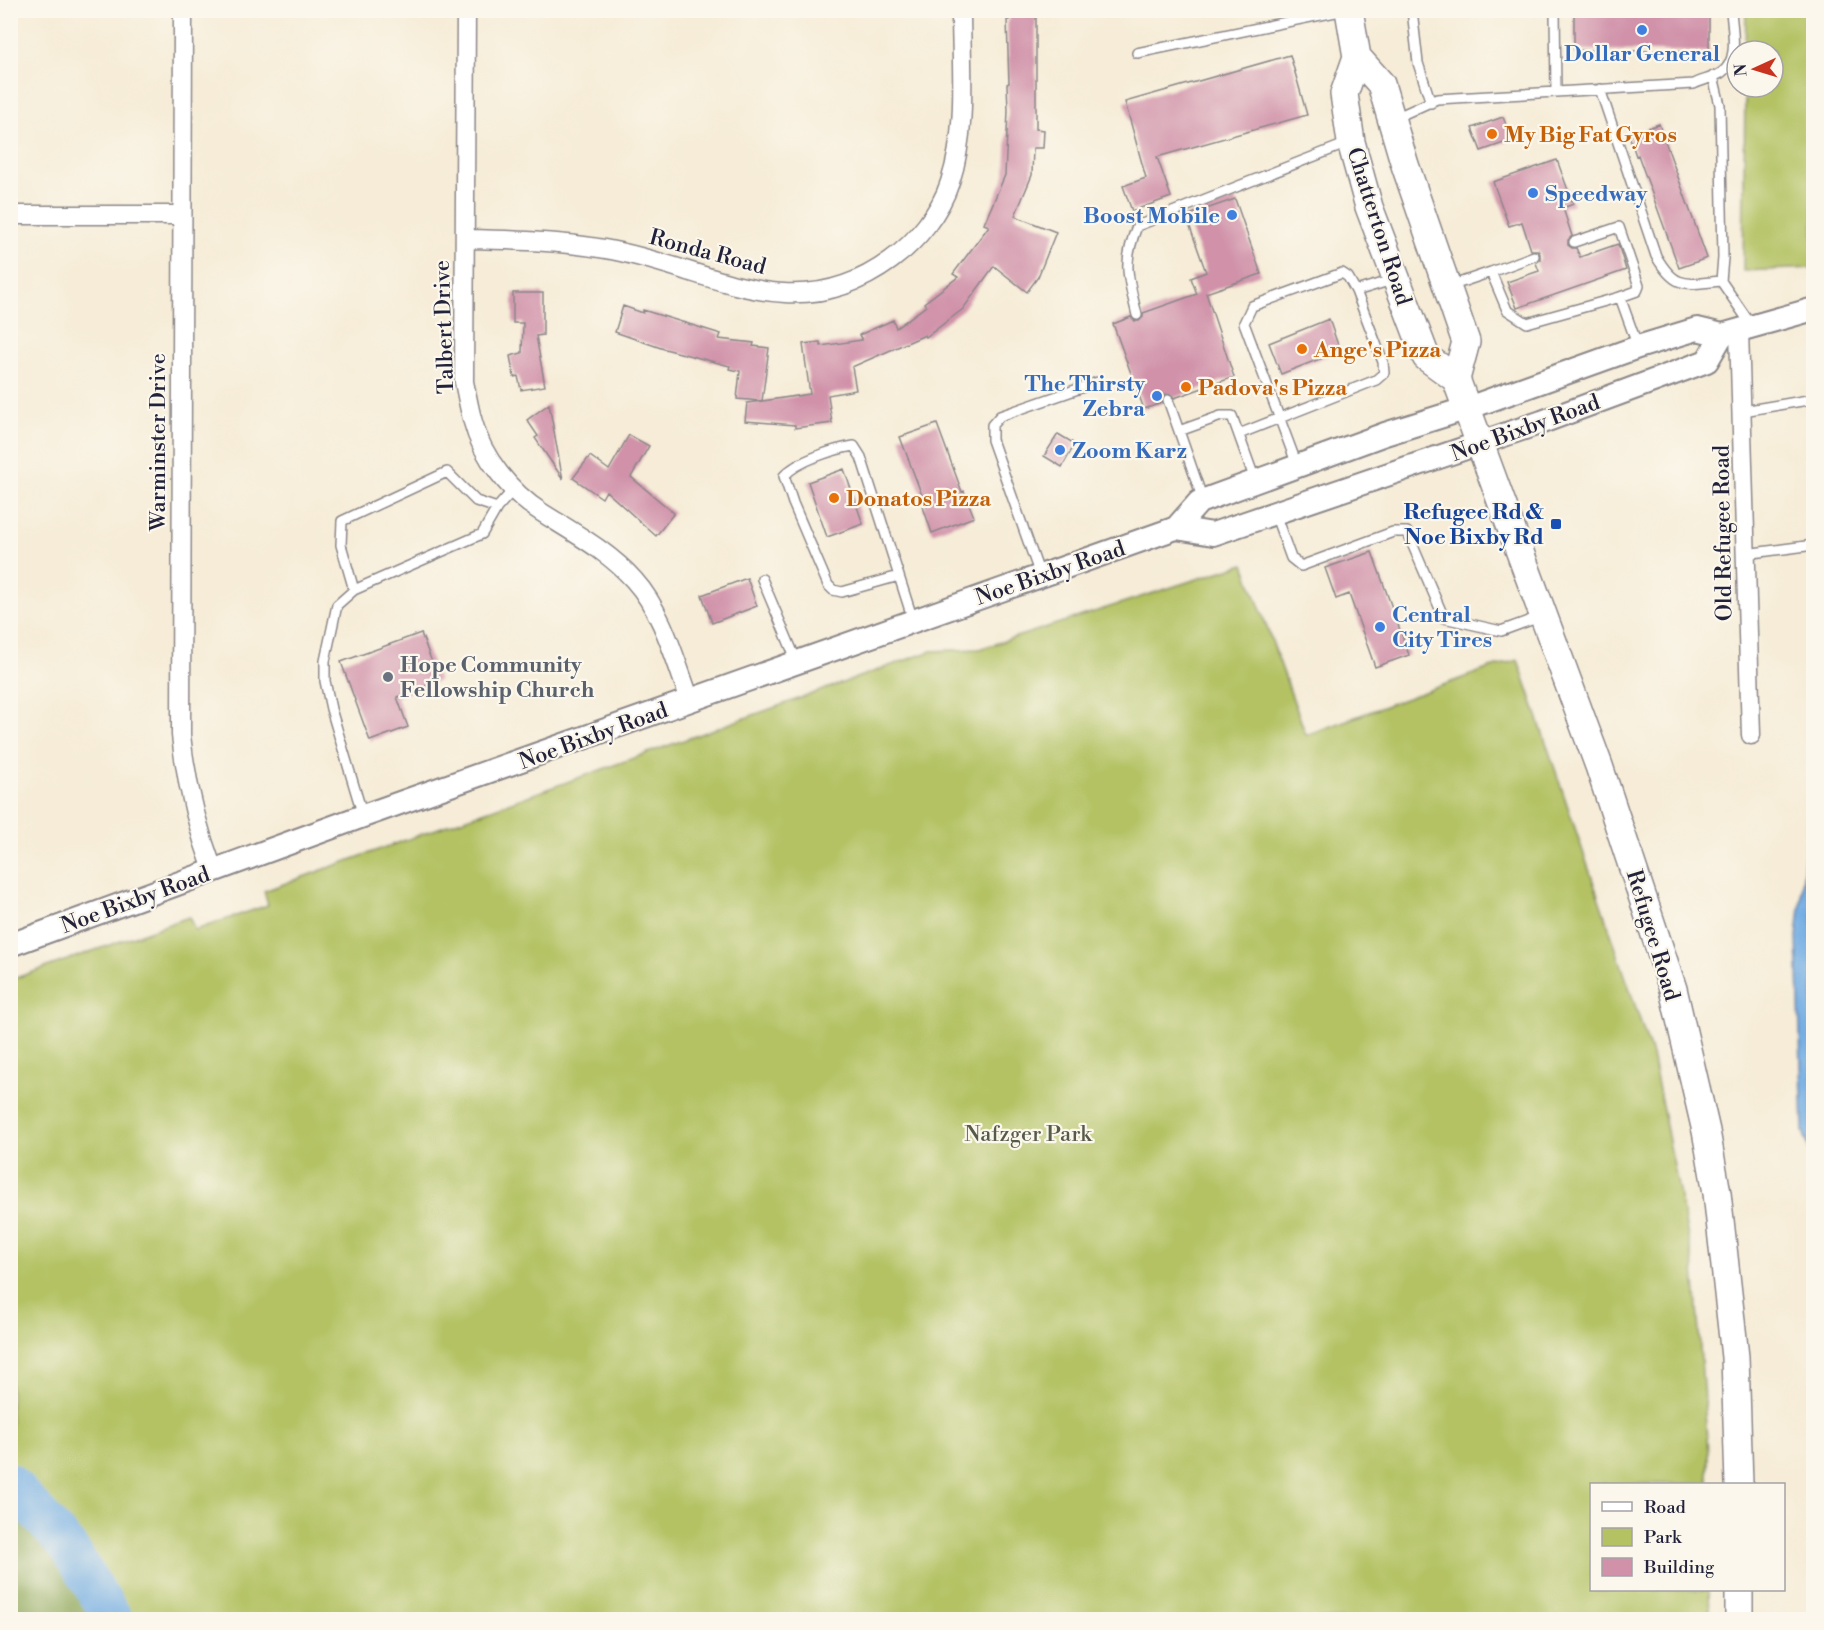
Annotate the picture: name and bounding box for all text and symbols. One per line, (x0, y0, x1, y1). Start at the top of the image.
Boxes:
marker: Dollar General (1635, 23, 1649, 37)
north arrow (1725, 39, 1785, 99)
place label: Dollar General (1564, 41, 1720, 68)
text: N (1731, 63, 1751, 77)
place label: My Big Fat Gyros (1504, 122, 1677, 149)
marker: My Big Fat Gyros (1485, 127, 1499, 141)
street label: Chatterton Road (1340, 144, 1417, 309)
place label: Speedway (1545, 181, 1648, 208)
marker: Speedway (1526, 186, 1540, 200)
place label: Boost Mobile (1083, 203, 1220, 230)
marker: Boost Mobile (1225, 208, 1239, 222)
street label: Ronda Road (646, 224, 769, 281)
street label: Talbert Drive (429, 260, 460, 394)
place label: Ange's Pizza (1313, 337, 1442, 364)
marker: Ange's Pizza (1295, 342, 1309, 356)
street label: Warminster Drive (145, 353, 172, 532)
place label: The Thirsty Zebra (1025, 371, 1146, 423)
place label: Padova's Pizza (1198, 375, 1348, 402)
marker: Padova's Pizza (1179, 380, 1193, 394)
marker: The Thirsty Zebra (1150, 389, 1164, 403)
street label: Noe Bixby Road (1447, 389, 1604, 468)
place label: Zoom Karz (1072, 438, 1187, 465)
marker: Zoom Karz (1053, 443, 1067, 457)
street label: Old Refugee Road (1708, 444, 1739, 621)
place label: Donatos Pizza (846, 486, 992, 513)
marker: Donatos Pizza (827, 491, 841, 505)
place label: Refugee Rd & Noe Bixby Rd (1404, 499, 1545, 551)
marker: Refugee Rd & Noe Bixby Rd (1549, 517, 1563, 531)
street label: Noe Bixby Road (972, 535, 1129, 612)
place label: Central City Tires (1392, 602, 1492, 654)
marker: Central City Tires (1373, 620, 1387, 634)
place label: Hope Community Fellowship Church (400, 652, 595, 704)
marker: Hope Community Fellowship Church (381, 670, 395, 684)
street label: Noe Bixby Road (515, 697, 672, 776)
street label: Noe Bixby Road (57, 861, 214, 940)
street label: Refugee Road (1620, 867, 1685, 1005)
park label: Nafzger Park (964, 1121, 1093, 1148)
legend (1590, 1483, 1785, 1591)
text: Road (1644, 1496, 1687, 1519)
text: Park (1644, 1526, 1683, 1549)
text: Building (1643, 1556, 1715, 1579)

